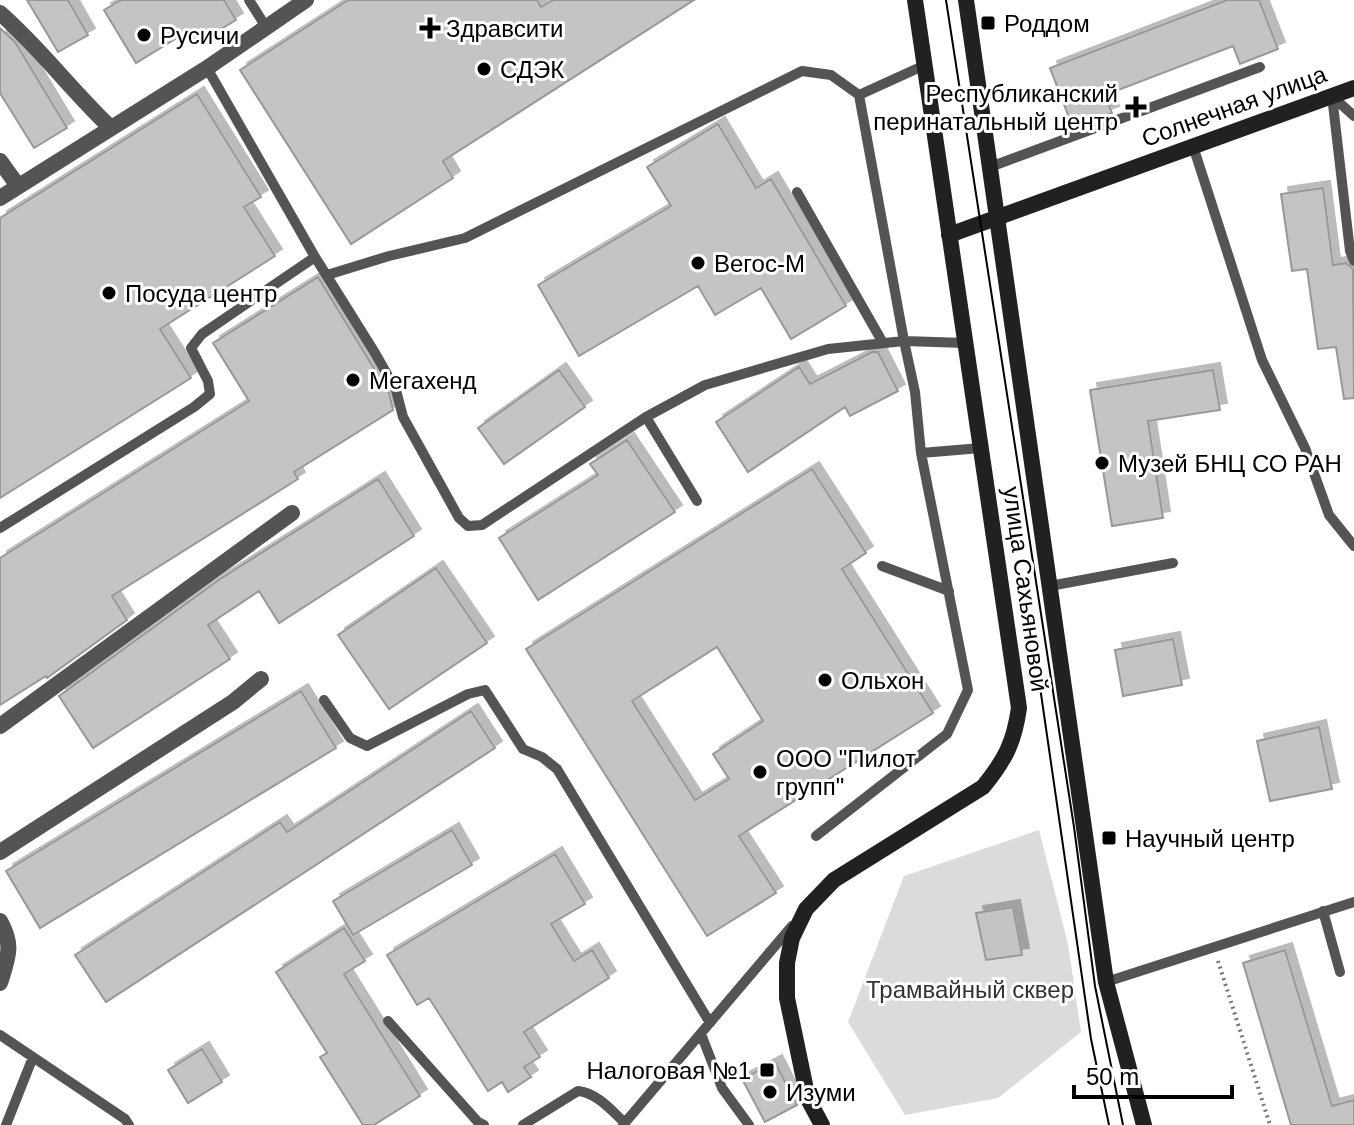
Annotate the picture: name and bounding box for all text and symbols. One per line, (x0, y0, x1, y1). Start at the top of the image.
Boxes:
place label: Роддом (1004, 10, 1090, 37)
marker: Роддом (979, 14, 997, 32)
place label: Здравсити (446, 15, 563, 42)
marker: Здравсити (421, 19, 439, 37)
place label: Русичи (160, 22, 239, 49)
marker: Русичи (135, 26, 153, 44)
place label: СДЭК (500, 56, 564, 83)
marker: СДЭК (475, 60, 493, 78)
street label: Солнечная улица (1138, 60, 1331, 152)
place label: Республиканский перинатальный центр (873, 80, 1118, 135)
marker: Республиканский перинатальный центр (1125, 96, 1147, 118)
place label: Вегос-М (714, 250, 805, 277)
marker: Вегос-М (689, 254, 707, 272)
place label: Посуда центр (125, 280, 277, 307)
marker: Посуда центр (100, 284, 118, 302)
place label: Мегахенд (369, 367, 477, 394)
marker: Мегахенд (344, 371, 362, 389)
place label: Музей БНЦ СО РАН (1118, 450, 1342, 477)
marker: Музей БНЦ СО РАН (1093, 454, 1111, 472)
street label: улица Сахьяновой (998, 485, 1054, 693)
place label: Ольхон (841, 667, 924, 694)
marker: Ольхон (816, 671, 834, 689)
place label: ООО "Пилот групп" (776, 745, 916, 800)
marker: ООО "Пилот групп" (751, 763, 769, 781)
place label: Научный центр (1125, 825, 1295, 852)
marker: Научный центр (1100, 829, 1118, 847)
park label: Трамвайный сквер (866, 976, 1074, 1003)
scale bar (1074, 1049, 1232, 1099)
place label: Налоговая №1 (587, 1057, 751, 1084)
marker: Налоговая №1 (758, 1061, 776, 1079)
text: 50 m (1086, 1063, 1139, 1090)
place label: Изуми (786, 1079, 856, 1106)
marker: Изуми (761, 1083, 779, 1101)

